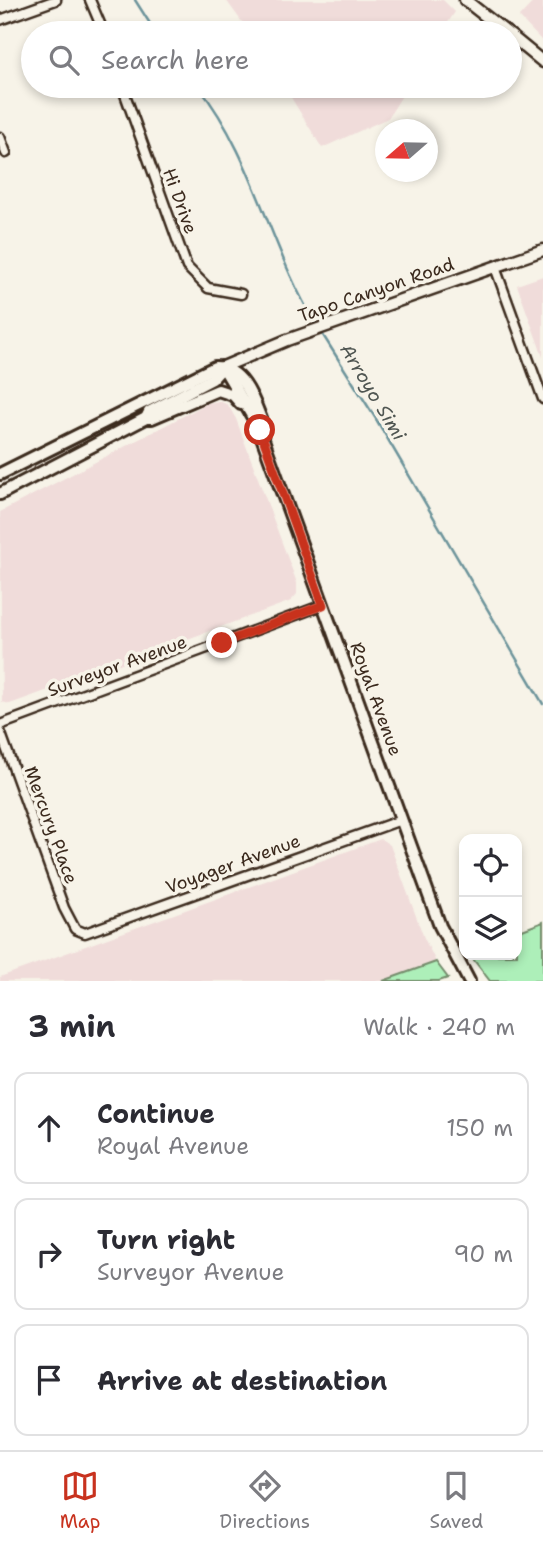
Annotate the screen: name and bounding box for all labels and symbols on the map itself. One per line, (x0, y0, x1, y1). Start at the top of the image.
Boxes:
north arrow (375, 119, 438, 182)
street label: Hi Drive (157, 165, 203, 237)
street label: Tapo Canyon Road (295, 252, 457, 328)
water label: Arroyo Simi (334, 339, 412, 446)
route start (244, 414, 275, 445)
route end (206, 627, 237, 658)
street label: Surveyor Avenue (44, 630, 190, 702)
street label: Royal Avenue (344, 639, 408, 759)
street label: Mercury Place (19, 763, 83, 887)
street label: Voyager Avenue (162, 828, 304, 900)

